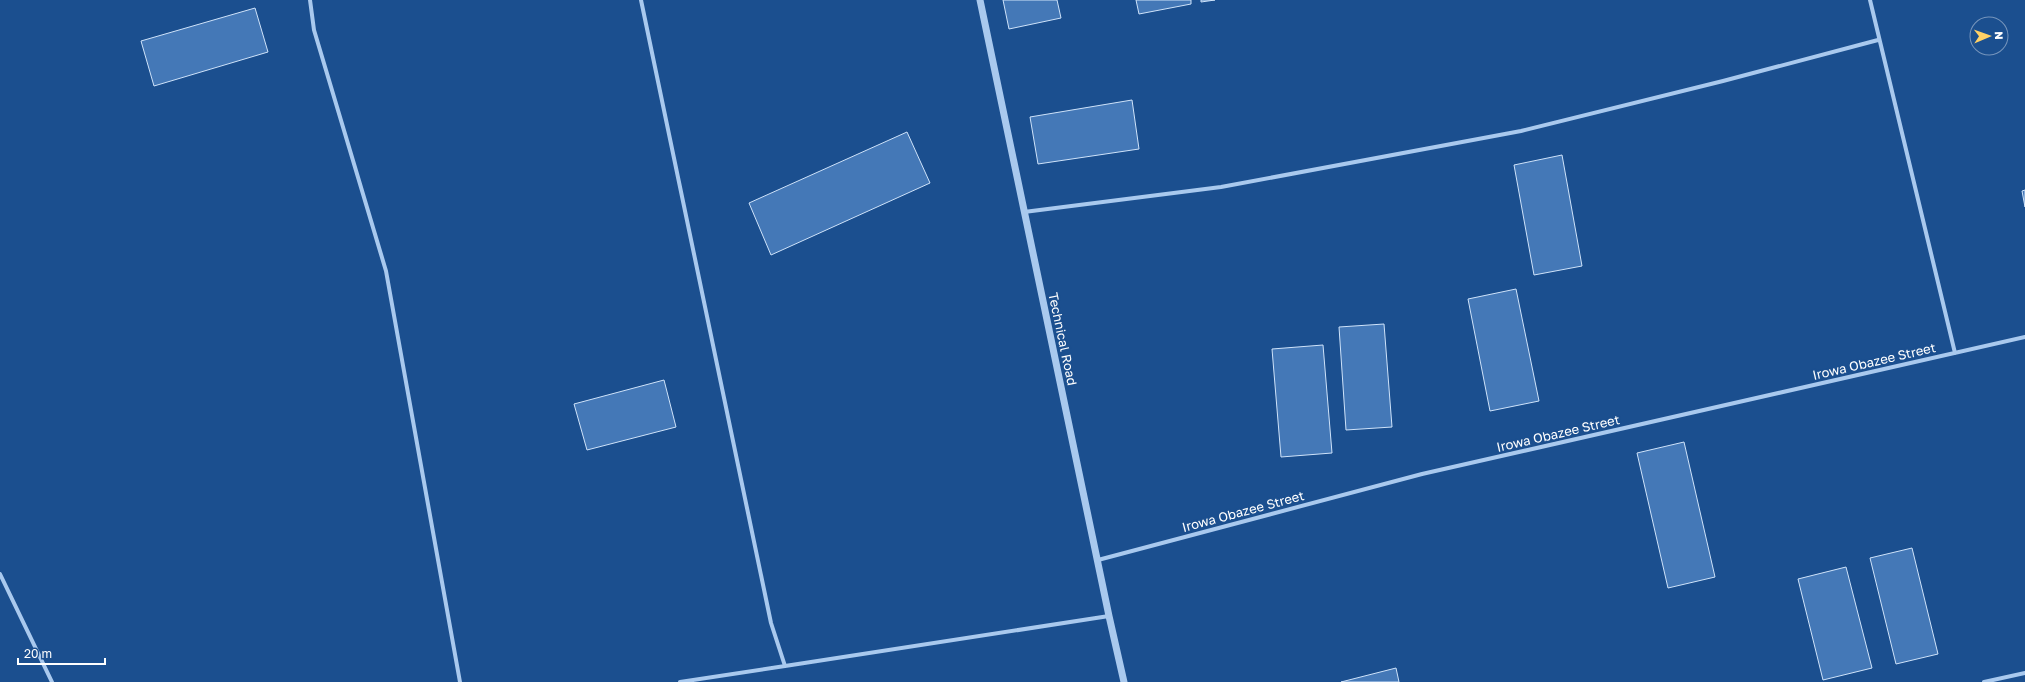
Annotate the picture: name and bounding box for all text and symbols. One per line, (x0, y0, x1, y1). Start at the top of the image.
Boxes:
north arrow (1969, 16, 2009, 56)
text: N (1993, 31, 2006, 40)
street label: Technical Road (1045, 291, 1081, 387)
street label: Irowa Obazee Street (1811, 339, 1937, 383)
street label: Irowa Obazee Street (1495, 411, 1621, 455)
street label: Irowa Obazee Street (1180, 487, 1306, 535)
scale bar (18, 640, 105, 666)
text: 20 m (24, 646, 52, 661)

